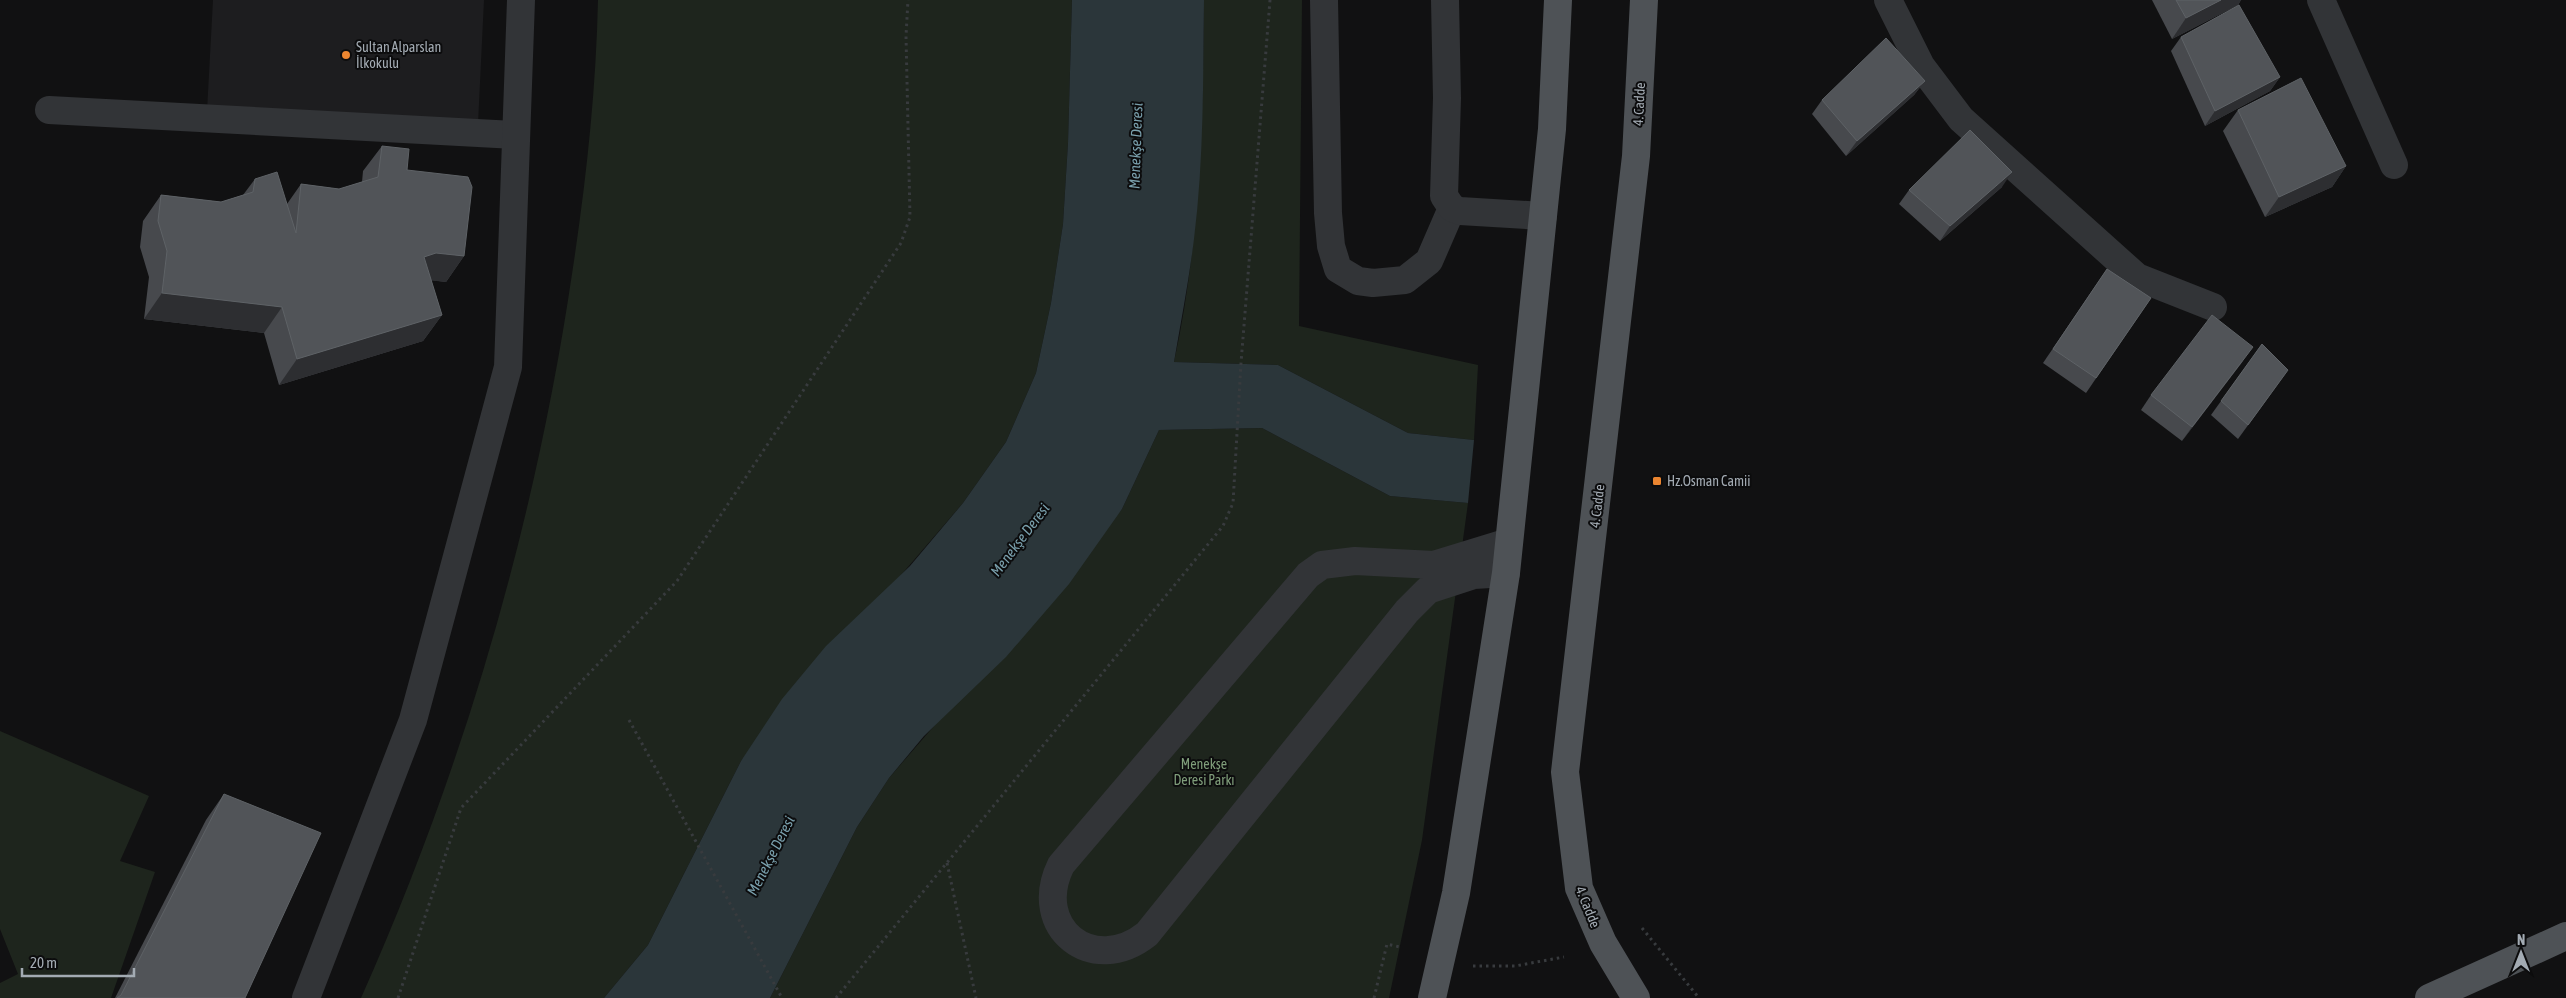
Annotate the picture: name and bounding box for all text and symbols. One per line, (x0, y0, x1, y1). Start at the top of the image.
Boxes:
place label: Sultan Alparslan İlkokulu (356, 39, 441, 71)
marker: Sultan Alparslan İlkokulu (340, 49, 352, 61)
street label: 4. Cadde (1630, 82, 1648, 126)
water label: Menekşe Deresi (1125, 102, 1146, 189)
place label: Hz.Osman Camii (1667, 473, 1750, 489)
marker: Hz.Osman Camii (1651, 475, 1663, 487)
street label: 4. Cadde (1586, 483, 1608, 529)
water label: Menekşe Deresi (987, 500, 1053, 579)
park label: Menekşe Deresi Parkı (1174, 756, 1234, 788)
water label: Menekşe Deresi (743, 813, 798, 898)
street label: 4. Cadde (1572, 884, 1604, 930)
north arrow (2496, 928, 2546, 978)
text: N (2517, 932, 2525, 948)
scale bar (22, 946, 135, 978)
text: 20 m (30, 954, 57, 971)

